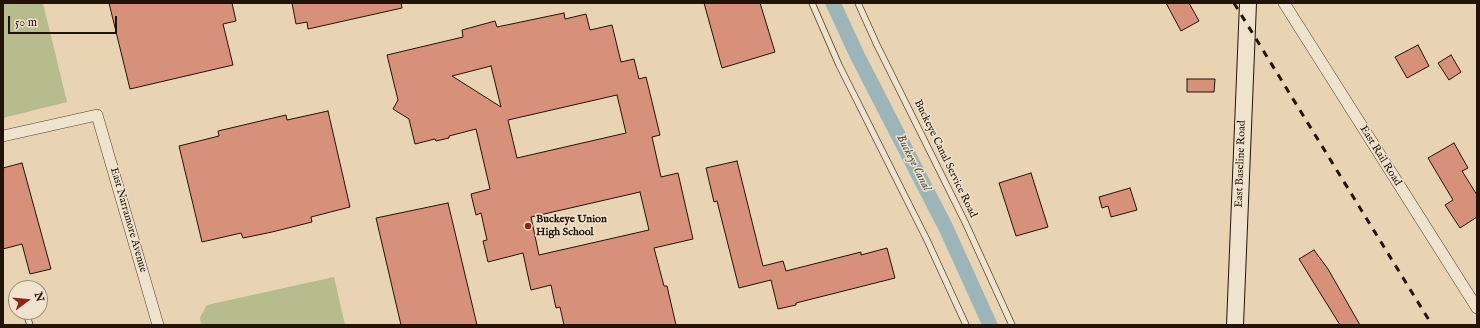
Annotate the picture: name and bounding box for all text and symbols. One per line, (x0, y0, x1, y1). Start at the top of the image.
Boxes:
scale bar (10, 8, 119, 34)
text: 50 m (15, 15, 37, 30)
street label: Buckeye Canal Service Road (911, 98, 979, 220)
street label: East Baseline Road (1233, 120, 1249, 208)
street label: East Rail Road (1356, 123, 1404, 189)
water label: Buckeye Canal (893, 132, 933, 194)
street label: East Narramore Avenue (107, 166, 149, 274)
place label: Buckeye Union High School (536, 213, 607, 239)
marker: Buckeye Union High School (523, 221, 533, 231)
north arrow (8, 280, 48, 320)
text: N (31, 290, 47, 303)

